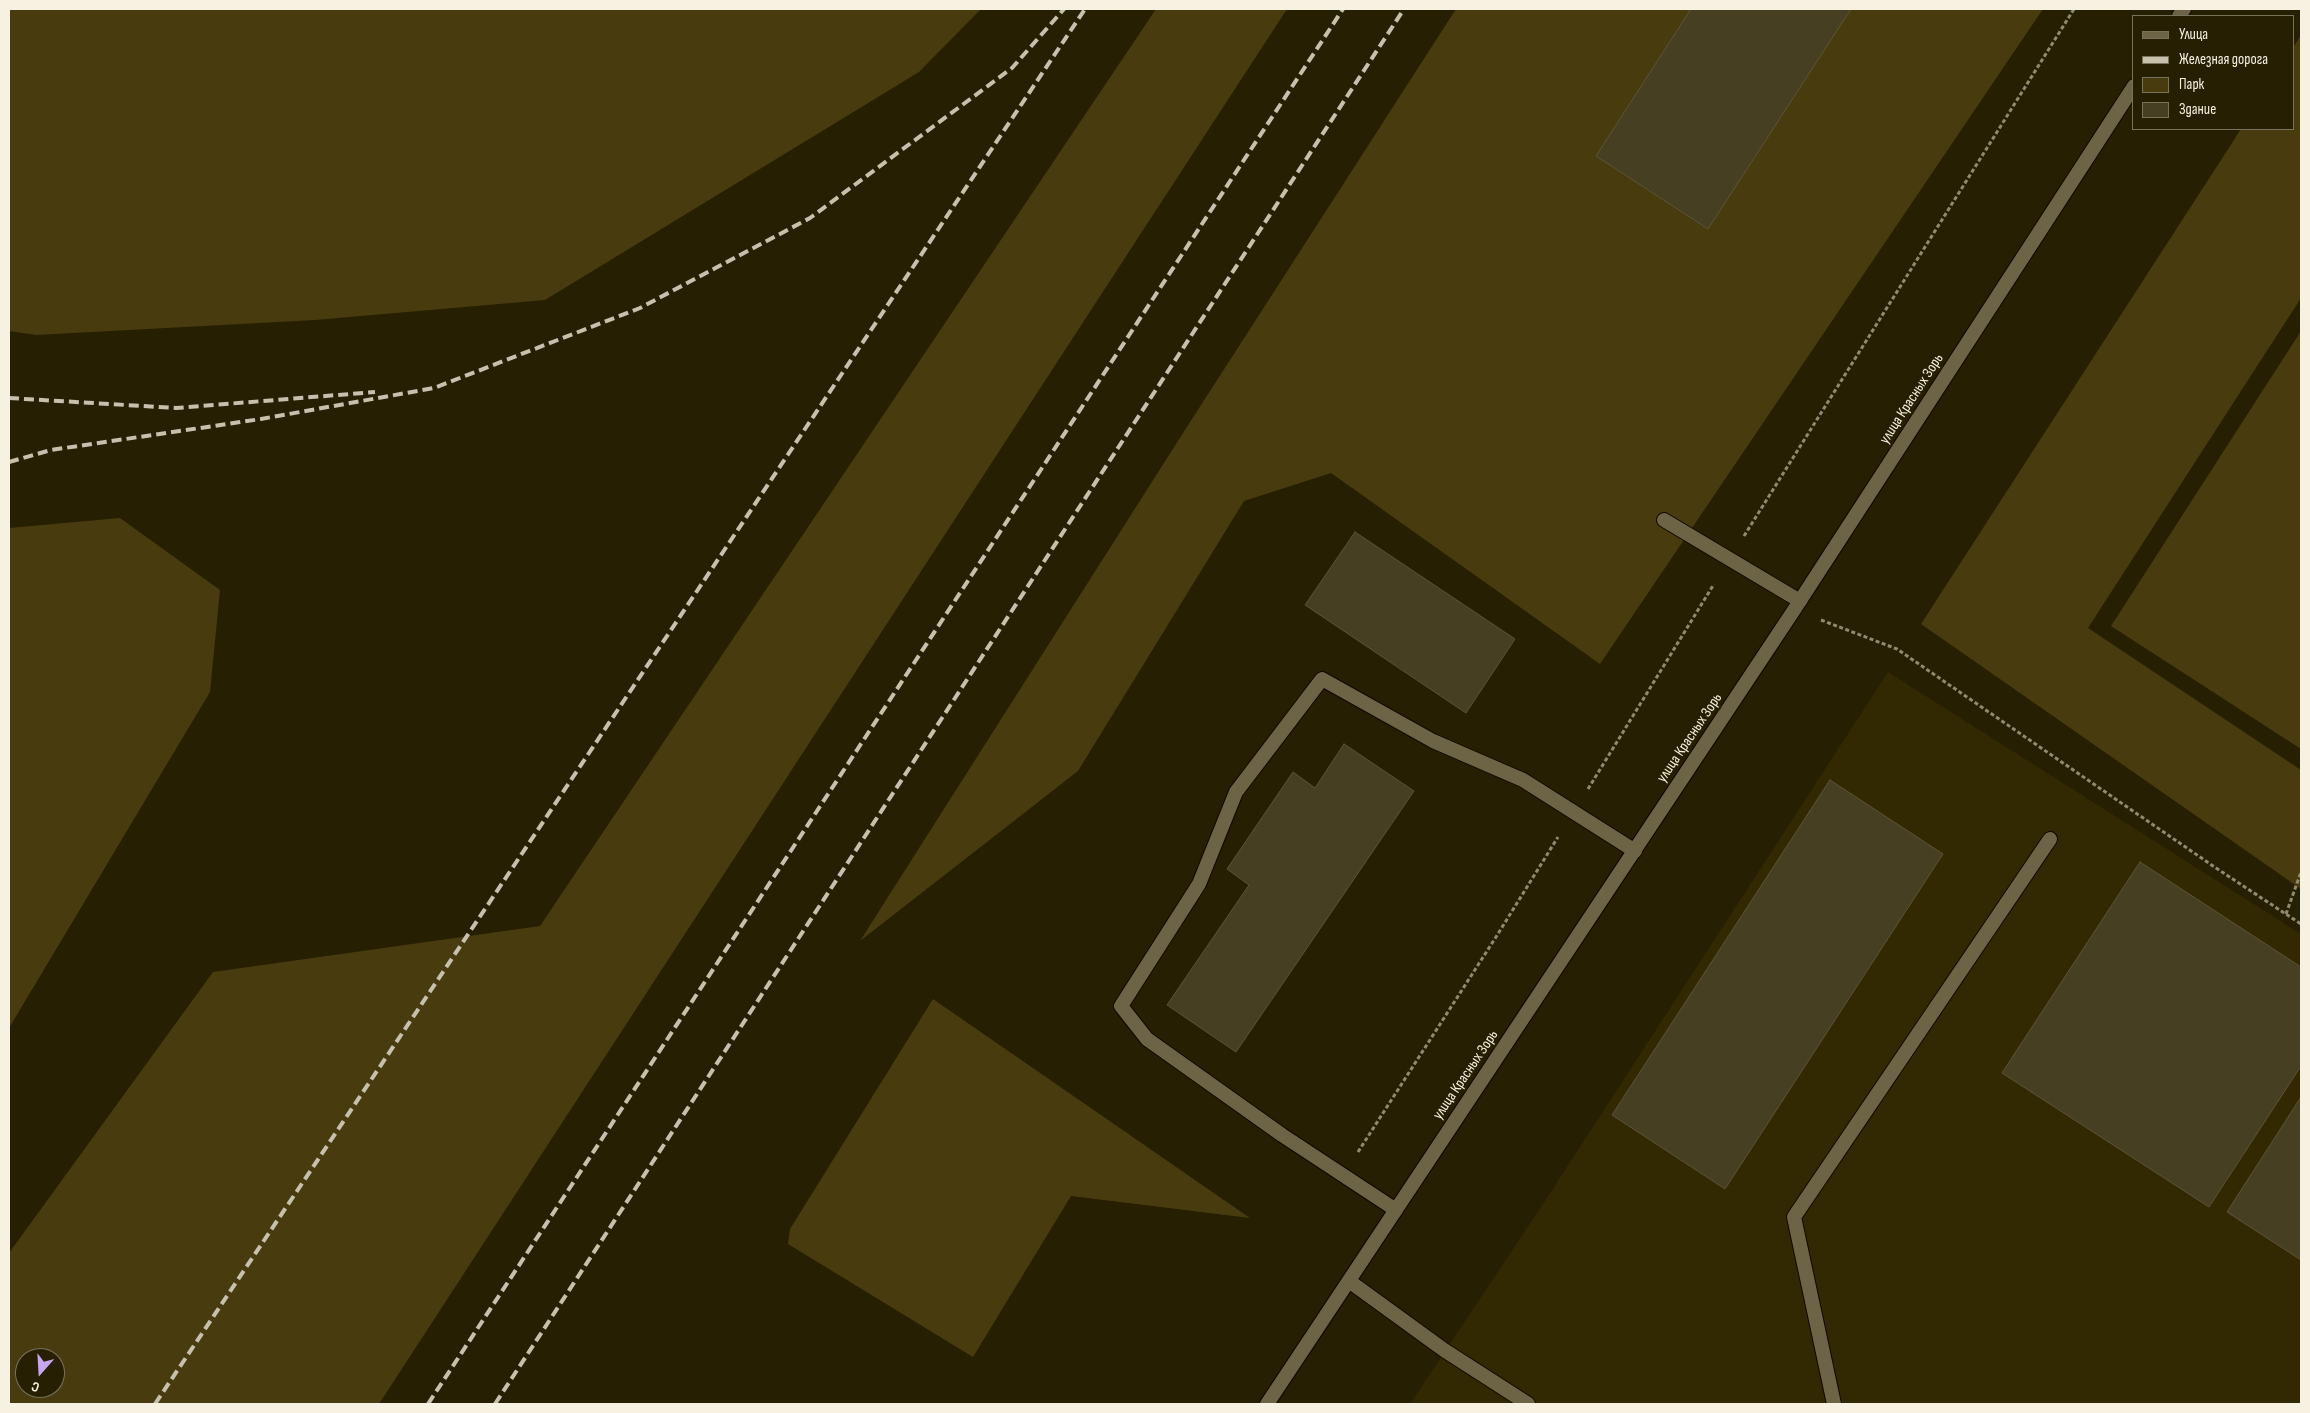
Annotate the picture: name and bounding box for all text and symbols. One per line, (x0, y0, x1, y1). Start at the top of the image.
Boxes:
legend (2132, 15, 2295, 130)
text: Улица (2179, 25, 2208, 44)
text: Железная дорога (2179, 50, 2268, 69)
text: Парк (2179, 75, 2204, 94)
text: Здание (2179, 100, 2216, 119)
street label: улица Красных Зорь (1876, 350, 1948, 448)
street label: улица Красных Зорь (1653, 690, 1727, 786)
street label: улица Красных Зорь (1429, 1027, 1503, 1123)
north arrow (15, 1348, 65, 1398)
text: С (29, 1378, 41, 1396)

